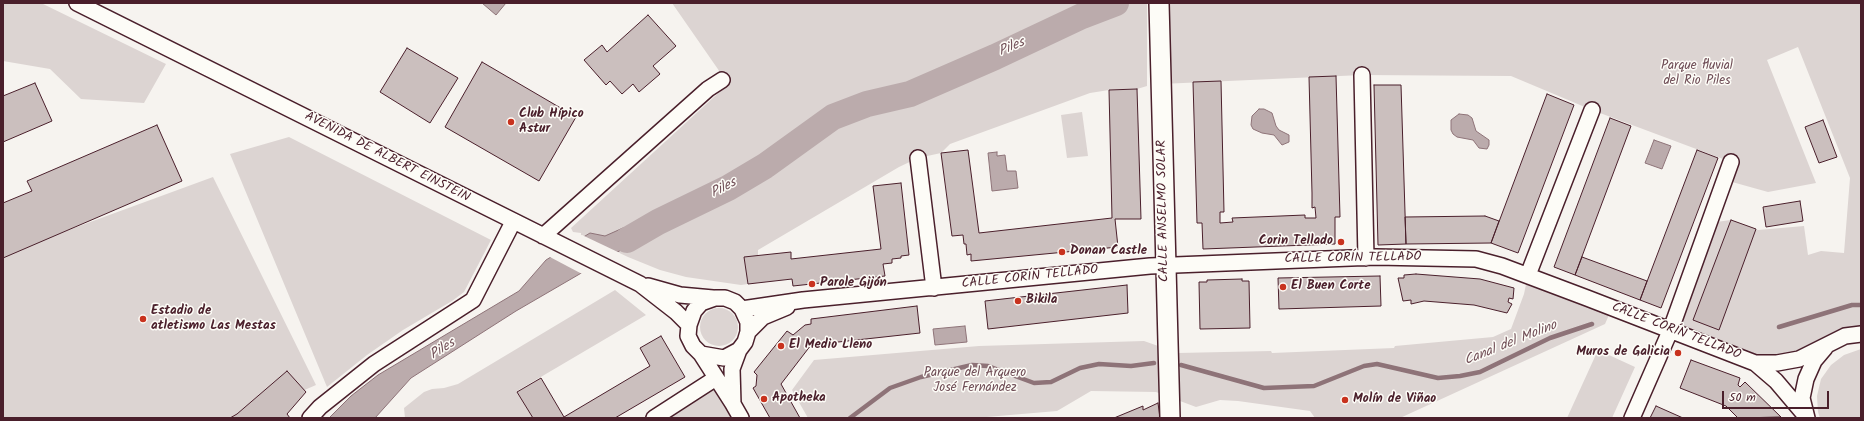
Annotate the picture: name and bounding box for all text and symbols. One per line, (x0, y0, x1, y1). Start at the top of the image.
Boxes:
water label: Piles (996, 35, 1028, 61)
park label: Parque fluvial del Rio Piles (1661, 59, 1733, 90)
place label: Club Hípico Astur (519, 107, 584, 138)
street label: AVENIDA DE ALBERT EINSTEIN (302, 109, 472, 207)
marker: Club Hípico Astur (506, 117, 516, 127)
street label: CALLE ANSELMO SOLAR (1155, 140, 1173, 282)
water label: Piles (708, 175, 740, 203)
place label: Corin Tellado (1259, 234, 1333, 250)
marker: Corin Tellado (1336, 237, 1346, 247)
place label: Donan Castle (1070, 244, 1147, 260)
marker: Donan Castle (1057, 247, 1067, 257)
street label: CALLE CORÍN TELLADO (1284, 250, 1422, 268)
street label: CALLE CORÍN TELLADO (961, 263, 1099, 293)
place label: Parole Gijón (820, 276, 887, 292)
marker: Parole Gijón (807, 279, 817, 289)
place label: El Buen Corte (1291, 279, 1370, 295)
marker: El Buen Corte (1278, 282, 1288, 292)
place label: Bikila (1026, 293, 1057, 309)
marker: Bikila (1013, 296, 1023, 306)
street label: CALLE CORÍN TELLADO (1609, 300, 1743, 364)
place label: Estadio de atletismo Las Mestas (151, 304, 276, 335)
marker: Estadio de atletismo Las Mestas (138, 314, 148, 324)
water label: Canal del Molino (1462, 318, 1560, 370)
water label: Piles (427, 336, 459, 364)
place label: El Medio Lleno (789, 338, 872, 354)
marker: El Medio Lleno (776, 341, 786, 351)
place label: Muros de Galicia (1576, 345, 1670, 361)
marker: Muros de Galicia (1673, 348, 1683, 358)
park label: Parque del Arquero José Fernández (924, 366, 1026, 397)
scale bar (1724, 383, 1831, 409)
text: 50 m (1729, 388, 1756, 407)
place label: Apotheka (772, 391, 826, 407)
place label: Molín de Viñao (1353, 392, 1436, 408)
marker: Apotheka (759, 394, 769, 404)
marker: Molín de Viñao (1340, 395, 1350, 405)

